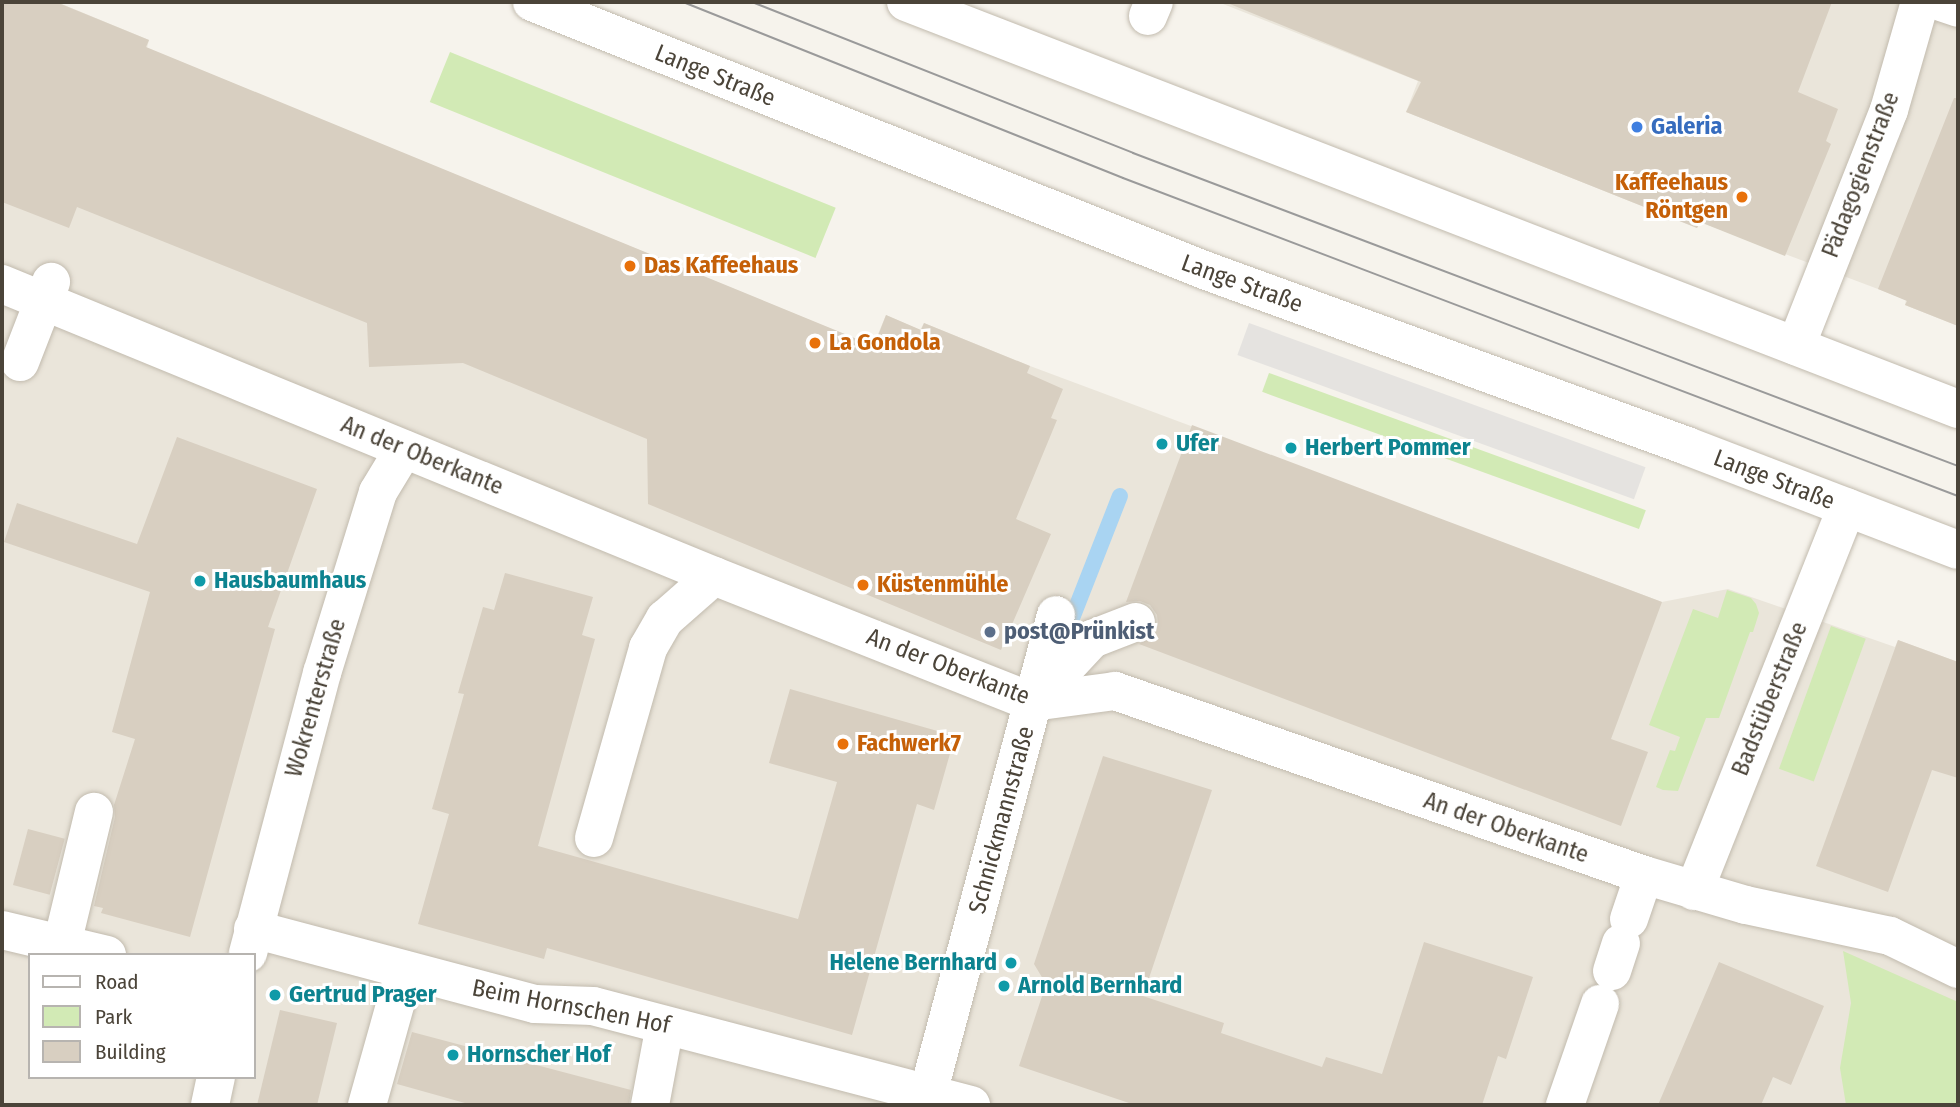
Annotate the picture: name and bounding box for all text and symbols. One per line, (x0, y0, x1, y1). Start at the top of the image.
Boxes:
street label: Lange Straße (651, 39, 779, 113)
street label: Pädagogienstraße (1816, 88, 1906, 262)
place label: Galeria (1651, 113, 1722, 141)
marker: Galeria (1629, 119, 1645, 135)
place label: Kaffeehaus Röntgen (1615, 169, 1728, 225)
marker: Kaffeehaus Röntgen (1734, 189, 1750, 205)
street label: Lange Straße (1177, 249, 1307, 319)
place label: Das Kaffeehaus (644, 252, 798, 280)
marker: Das Kaffeehaus (622, 258, 638, 274)
place label: La Gondola (829, 329, 941, 357)
marker: La Gondola (807, 335, 823, 351)
street label: An der Oberkante (337, 410, 507, 502)
place label: Ufer (1176, 430, 1219, 458)
place label: Herbert Pommer (1305, 434, 1471, 462)
marker: Ufer (1154, 436, 1170, 452)
marker: Herbert Pommer (1283, 440, 1299, 456)
street label: Lange Straße (1710, 444, 1838, 516)
place label: Hausbaumhaus (214, 567, 366, 595)
place label: Küstenmühle (877, 571, 1008, 599)
marker: Hausbaumhaus (192, 573, 208, 589)
marker: Küstenmühle (855, 577, 871, 593)
street label: Wokrenterstraße (280, 616, 352, 780)
place label: post@Prünkist (1004, 618, 1155, 646)
street label: Badstüberstraße (1726, 618, 1814, 780)
street label: An der Oberkante (862, 623, 1034, 711)
marker: post@Prünkist (982, 624, 998, 640)
street label: Schnickmannstraße (963, 723, 1041, 917)
place label: Fachwerk7 (857, 730, 961, 758)
marker: Fachwerk7 (835, 736, 851, 752)
street label: An der Oberkante (1420, 786, 1592, 870)
place label: Helene Bernhard (829, 949, 997, 977)
legend (28, 953, 256, 1079)
marker: Helene Bernhard (1003, 955, 1019, 971)
text: Road (95, 969, 139, 995)
place label: Arnold Bernhard (1018, 972, 1182, 1000)
street label: Beim Hornschen Hof (470, 974, 672, 1040)
marker: Arnold Bernhard (996, 978, 1012, 994)
place label: Gertrud Prager (289, 981, 437, 1009)
marker: Gertrud Prager (267, 987, 283, 1003)
text: Park (95, 1004, 132, 1030)
text: Building (95, 1039, 166, 1065)
place label: Hornscher Hof (467, 1041, 610, 1069)
marker: Hornscher Hof (445, 1047, 461, 1063)

